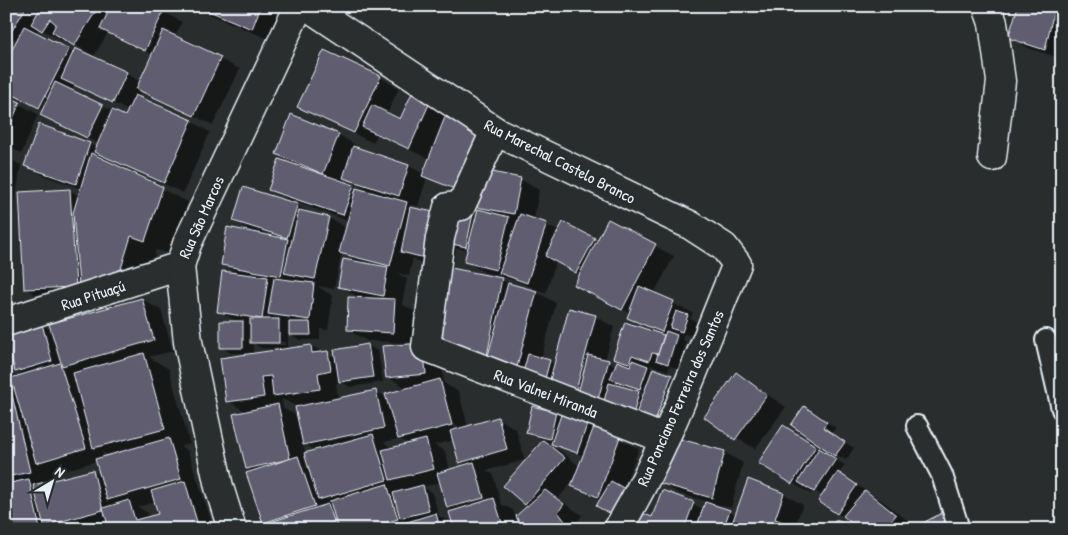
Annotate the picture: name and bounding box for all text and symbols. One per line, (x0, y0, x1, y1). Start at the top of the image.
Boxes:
street label: Rua Marechal Castelo Branco (481, 113, 640, 209)
street label: Rua São Marcos (173, 172, 229, 262)
street label: Rua Pituaçú (58, 274, 128, 316)
street label: Rua Ponciano Ferreira dos Santos (631, 306, 729, 490)
street label: Rua Valnei Miranda (491, 363, 601, 423)
north arrow (28, 458, 78, 508)
text: N (52, 462, 70, 481)

